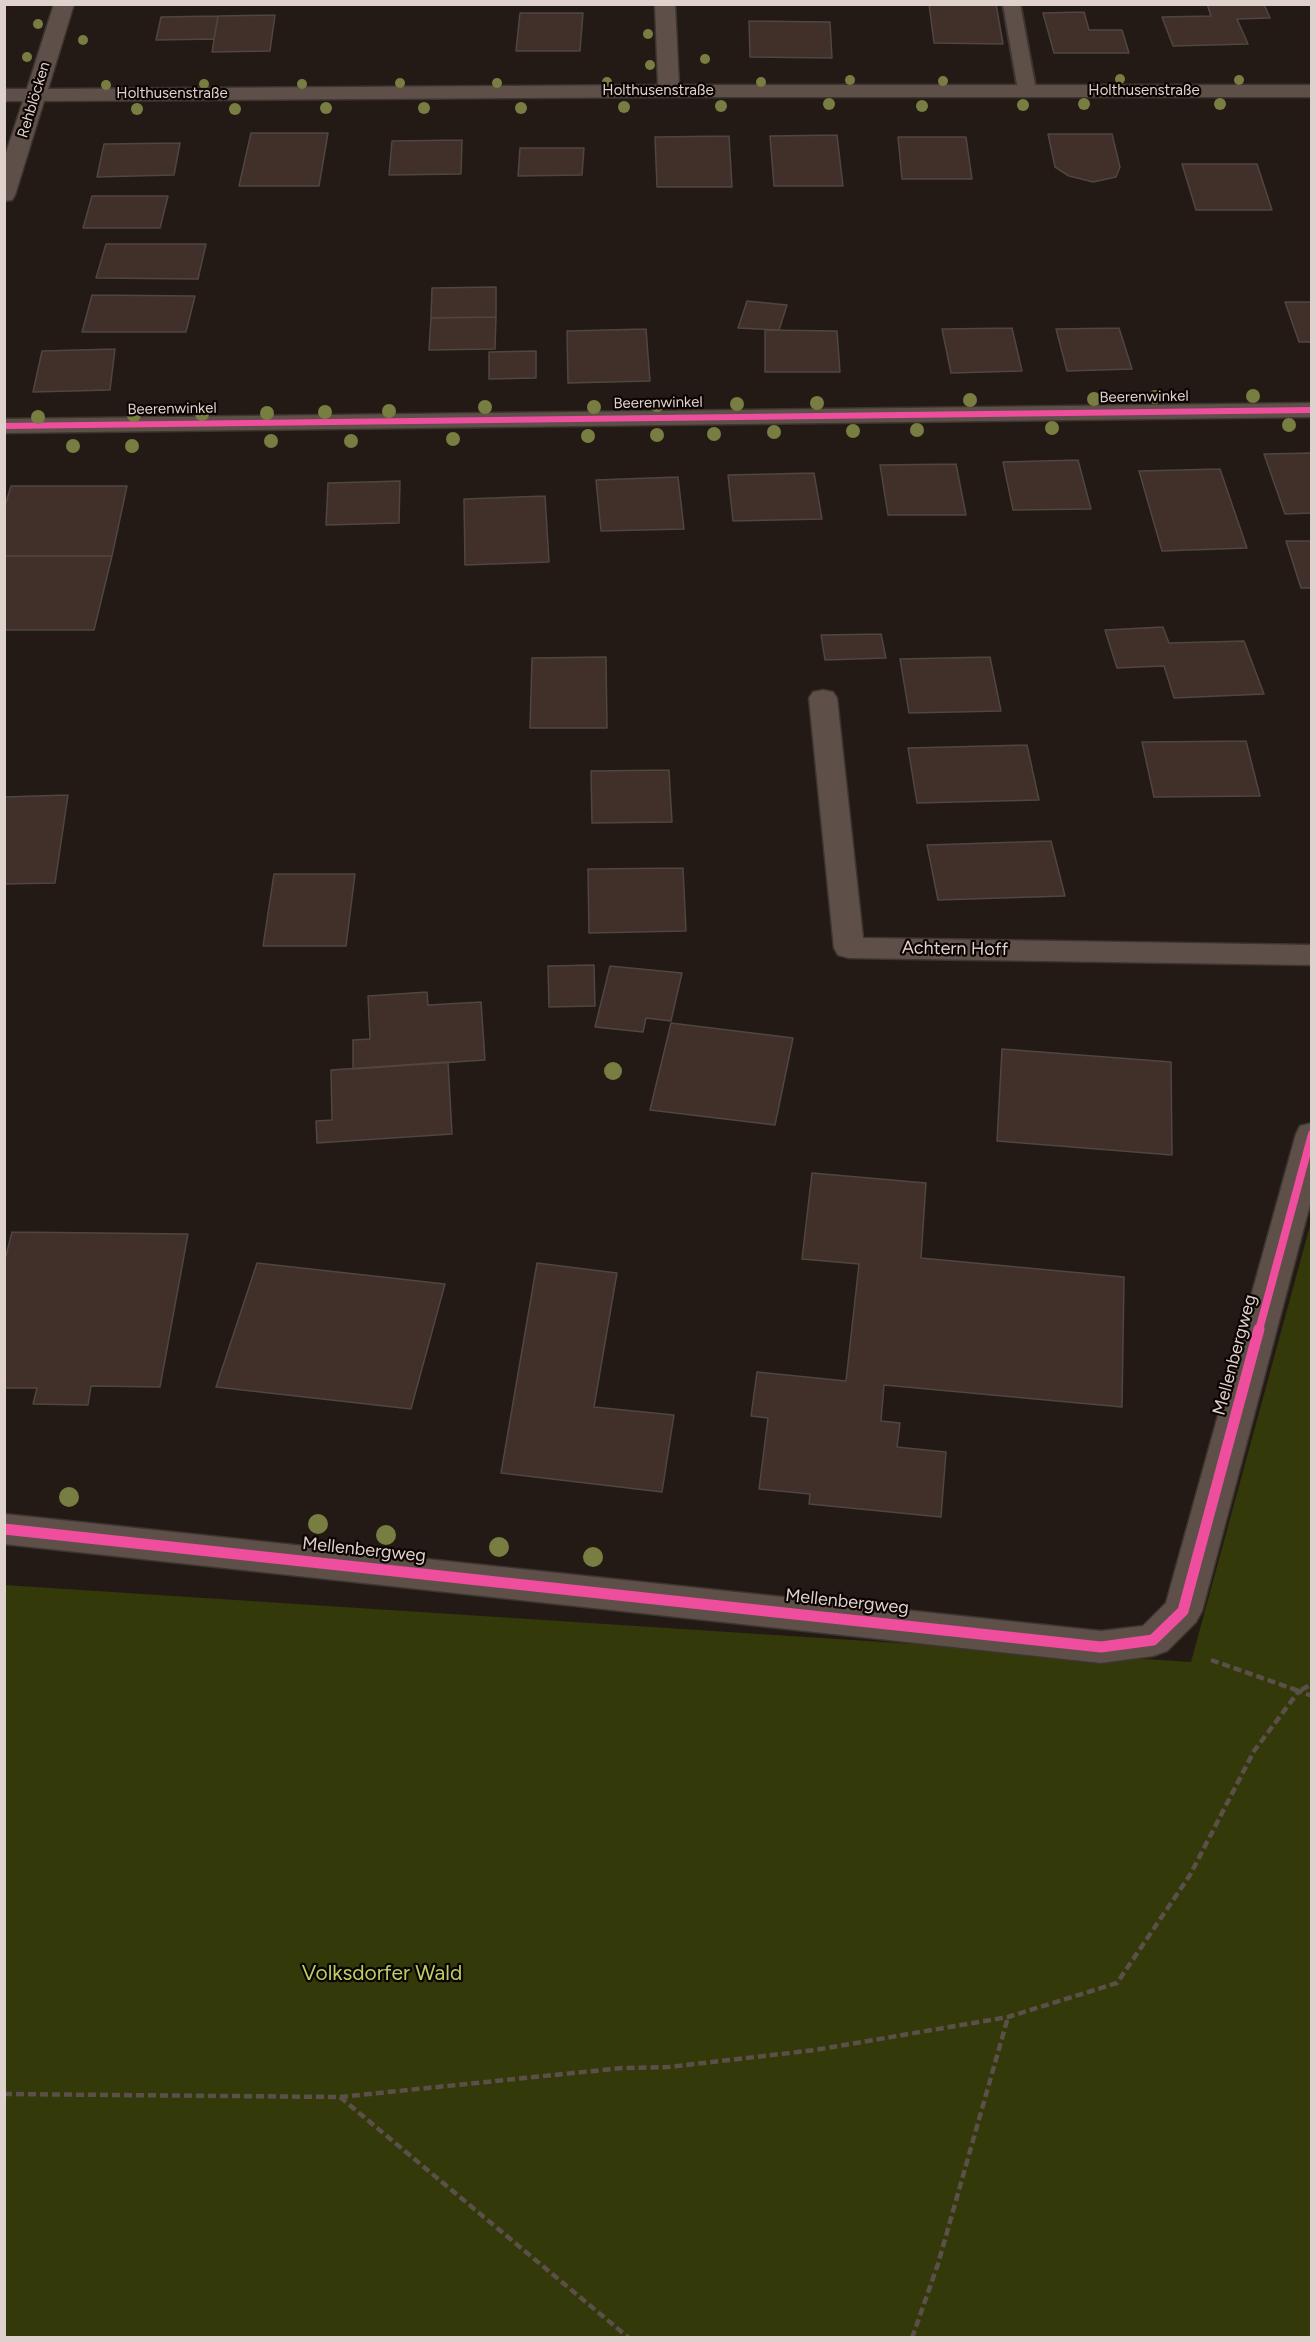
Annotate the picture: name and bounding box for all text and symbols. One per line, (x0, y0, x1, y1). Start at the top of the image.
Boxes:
street label: Rehblöcken (14, 60, 54, 140)
street label: Holthusenstraße (602, 82, 714, 100)
street label: Holthusenstraße (1088, 82, 1200, 100)
street label: Holthusenstraße (116, 85, 228, 103)
street label: Beerenwinkel (1099, 387, 1189, 407)
street label: Beerenwinkel (613, 393, 703, 413)
street label: Beerenwinkel (127, 399, 217, 419)
street label: Achtern Hoff (902, 937, 1008, 961)
street label: Mellenbergweg (1208, 1292, 1262, 1418)
street label: Mellenbergweg (301, 1533, 427, 1567)
street label: Mellenbergweg (784, 1585, 910, 1619)
park label: Volksdorfer Wald (302, 1961, 462, 1987)

